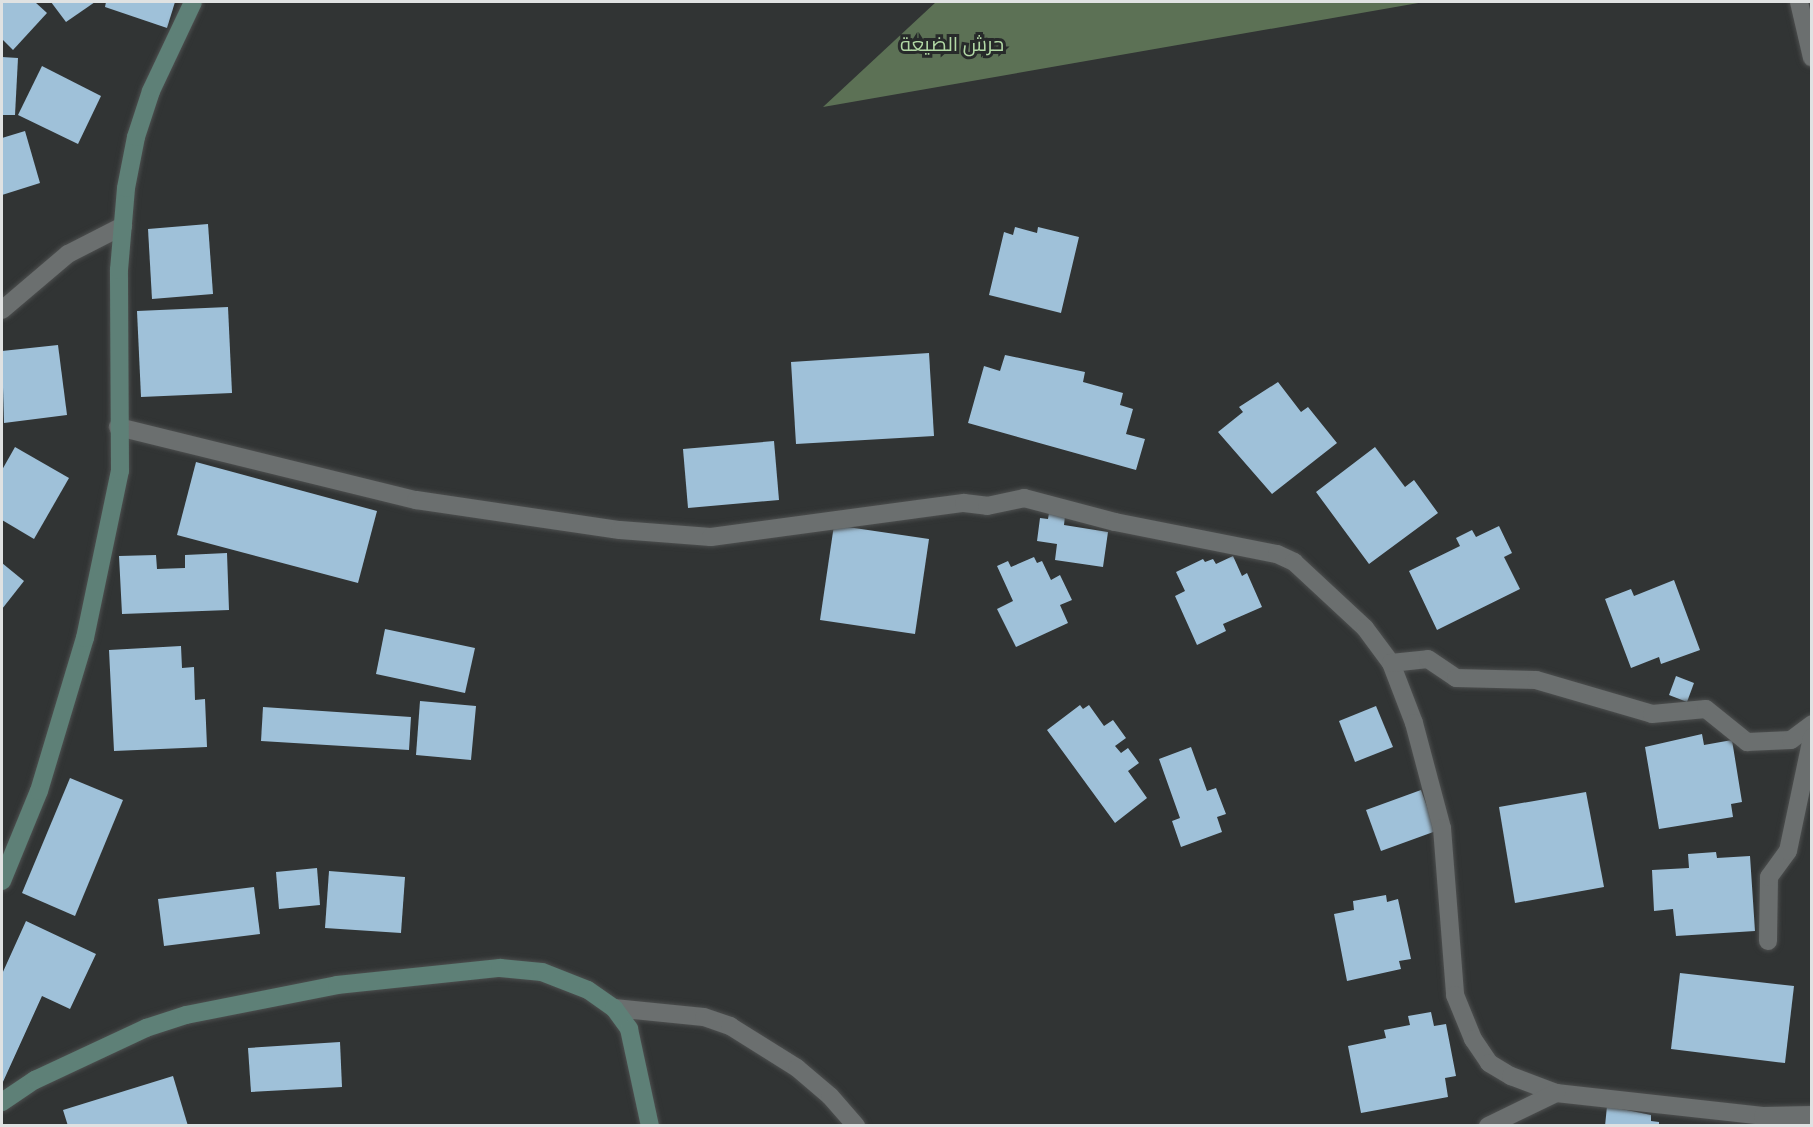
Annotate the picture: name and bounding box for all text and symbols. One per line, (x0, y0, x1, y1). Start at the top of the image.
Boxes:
park label: حرش الضيعة (900, 31, 1004, 55)

